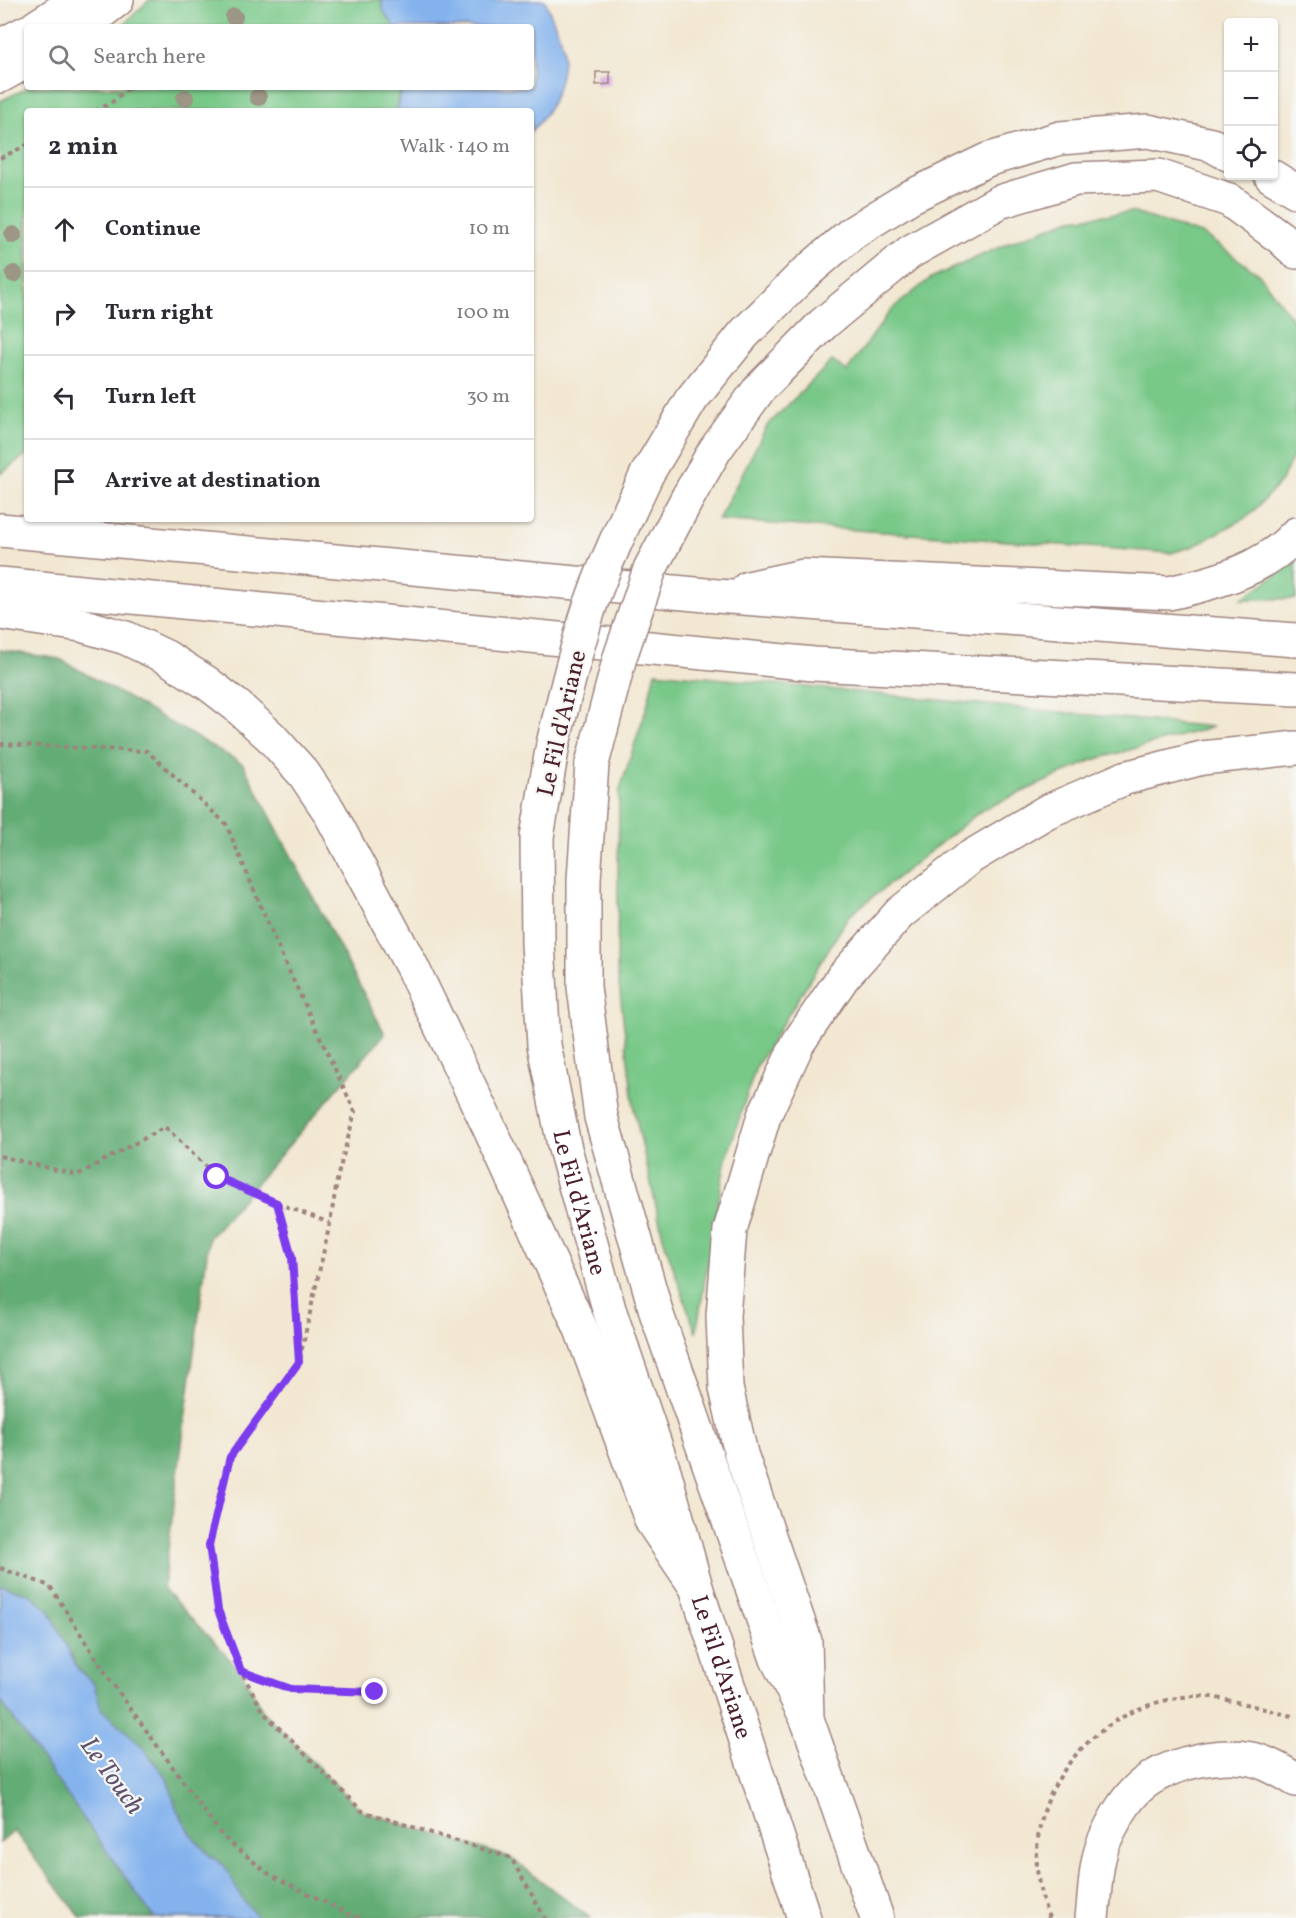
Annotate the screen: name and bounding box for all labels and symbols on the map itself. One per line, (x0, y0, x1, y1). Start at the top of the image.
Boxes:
street label: Le Fil d'Ariane (530, 647, 596, 800)
street label: Le Fil d'Ariane (542, 1127, 614, 1279)
route start (203, 1163, 229, 1189)
street label: Le Fil d'Ariane (681, 1591, 759, 1744)
route end (361, 1678, 387, 1704)
water label: Le Touch (71, 1730, 152, 1823)

